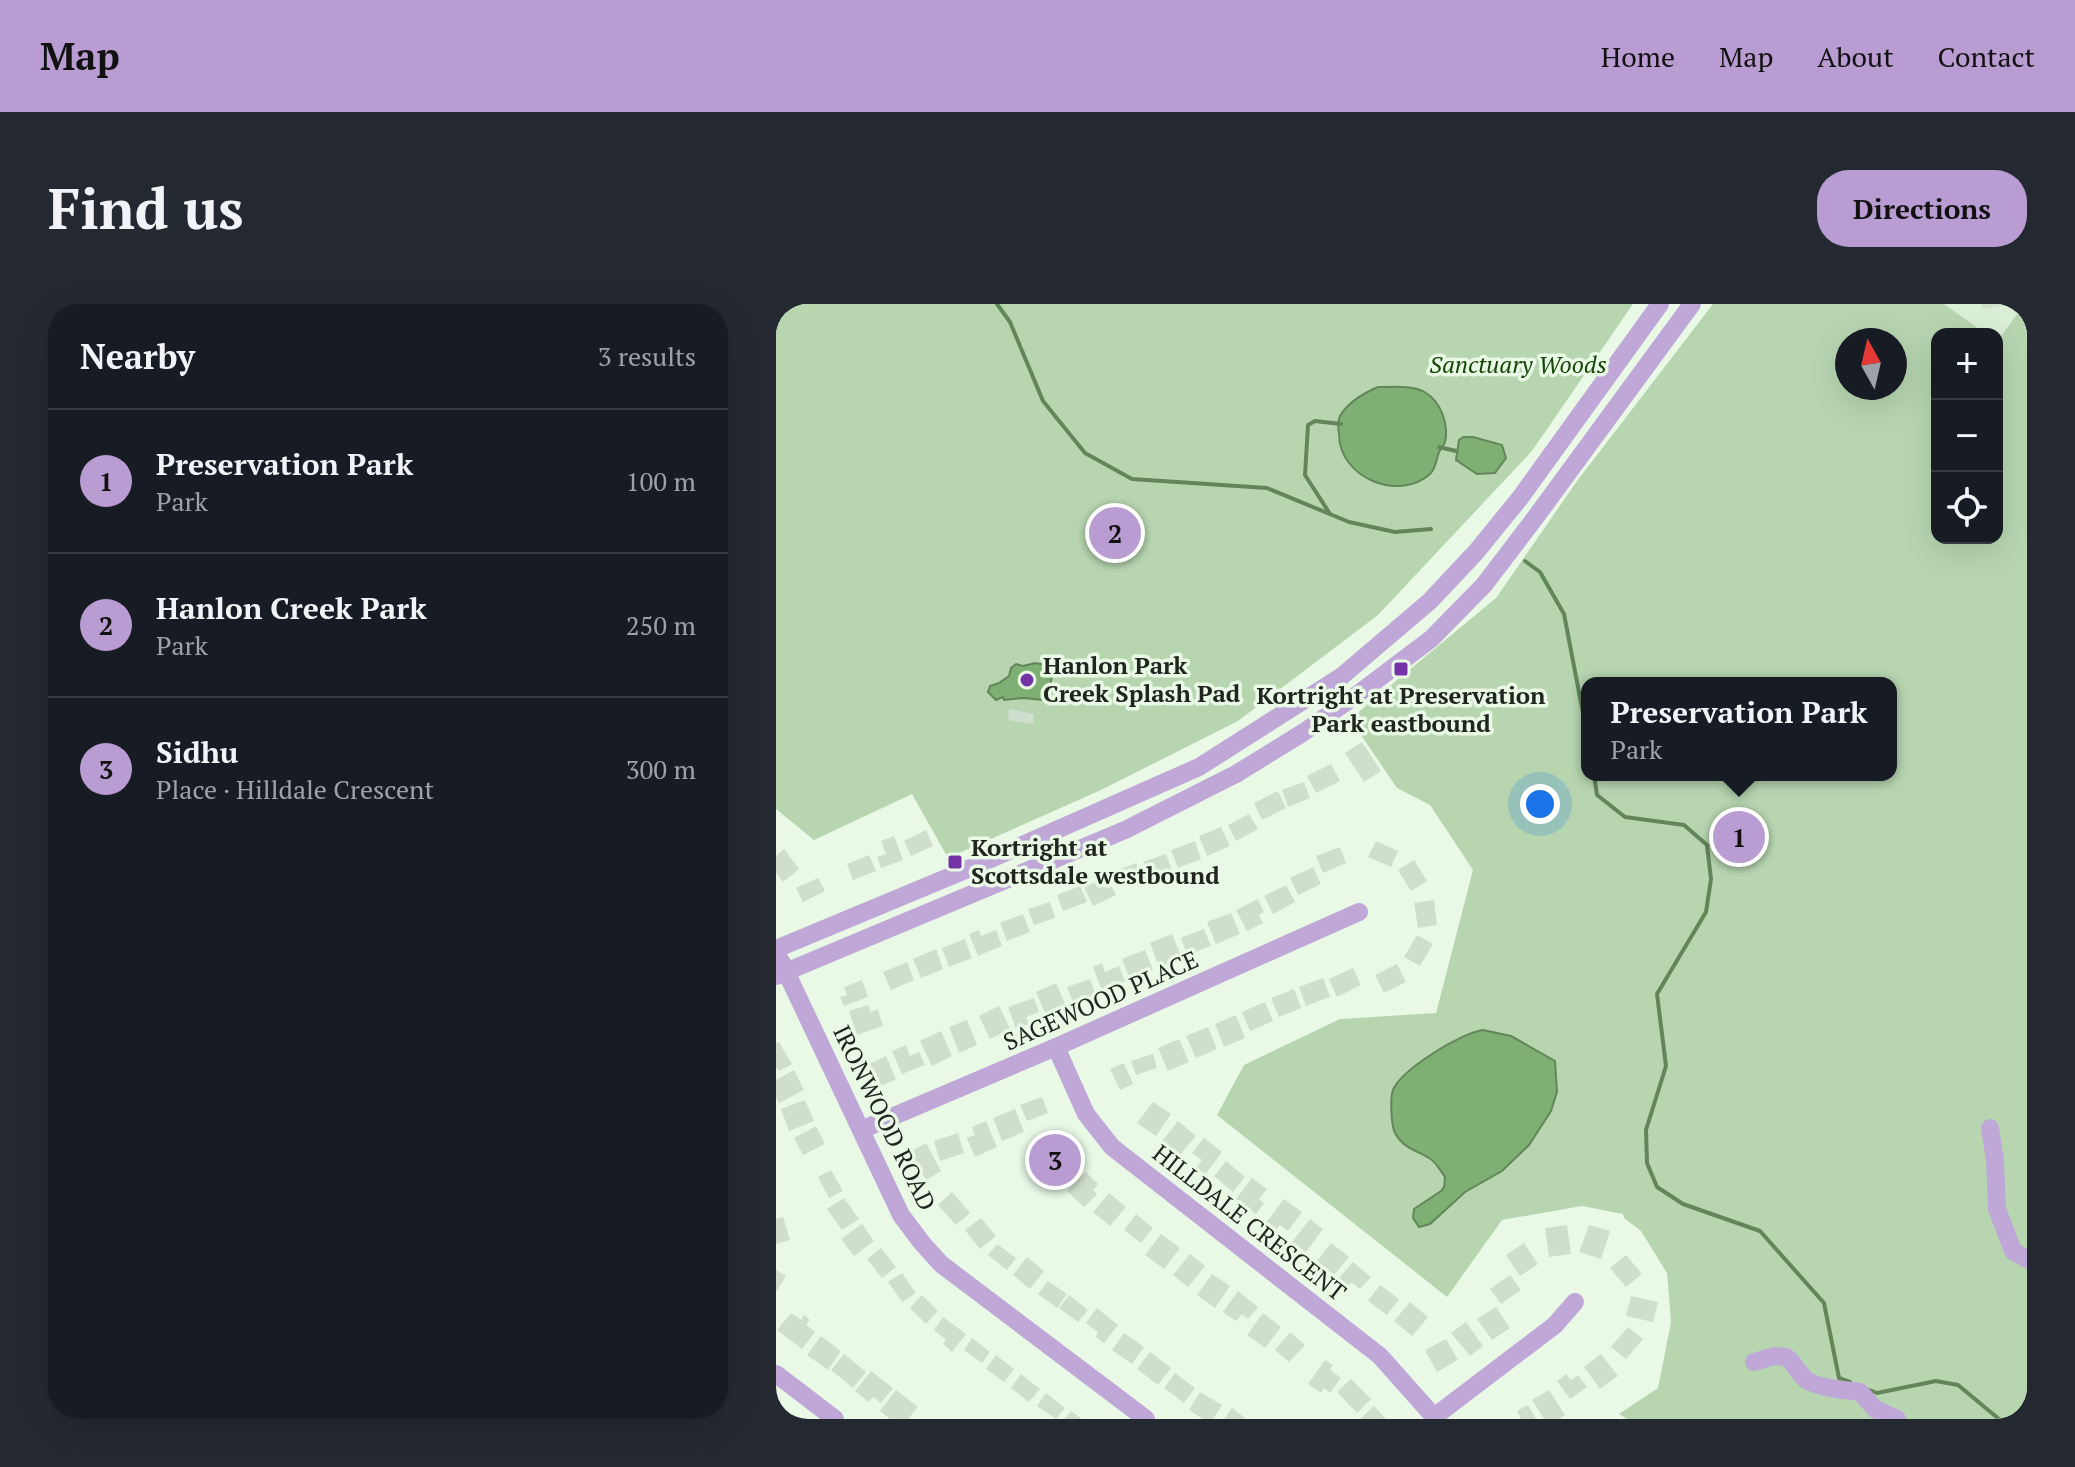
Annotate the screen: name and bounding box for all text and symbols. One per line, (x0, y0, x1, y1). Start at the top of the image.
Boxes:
text: Map (40, 31, 120, 81)
text: Home (1601, 38, 1675, 75)
text: Map (1719, 38, 1773, 75)
text: About (1817, 38, 1894, 75)
text: Contact (1938, 38, 2035, 75)
button: Directions (1817, 170, 2027, 247)
text: Find us (48, 171, 244, 245)
north arrow (1835, 328, 1907, 400)
map controls (1931, 328, 2003, 544)
button: + (1931, 328, 2003, 400)
text: Nearby (80, 334, 195, 379)
text: 3 results (598, 339, 696, 373)
park label: Sanctuary Woods (1429, 348, 1607, 380)
button: − (1931, 400, 2003, 472)
text: Preservation Park (156, 444, 413, 484)
text: 1 (99, 464, 113, 498)
text: 100 m (626, 464, 696, 498)
button: locate (1931, 472, 2003, 544)
text: Park (156, 484, 208, 518)
pin: 2 (1089, 503, 1141, 563)
text: Hanlon Creek Park (156, 588, 427, 628)
text: 2 (99, 608, 113, 642)
text: 250 m (626, 608, 696, 642)
text: Park (156, 628, 208, 662)
place label: Hanlon Park Creek Splash Pad (1043, 649, 1241, 709)
marker: Kortright at Preservation Park eastbound (1392, 660, 1410, 678)
marker: Hanlon Park Creek Splash Pad (1018, 671, 1036, 689)
popup (1581, 677, 1897, 781)
place label: Kortright at Preservation Park eastbound (1256, 679, 1546, 739)
text: Preservation Park (1610, 692, 1868, 732)
text: Sidhu (156, 732, 239, 772)
text: Park (1610, 732, 1662, 766)
text: 3 (99, 752, 113, 786)
text: 300 m (626, 752, 696, 786)
text: Place · Hilldale Crescent (156, 772, 434, 806)
your location (1520, 784, 1560, 824)
pin: 1 (1713, 807, 1765, 867)
place label: Kortright at Scottsdale westbound (971, 831, 1220, 891)
marker: Kortright at Scottsdale westbound (946, 853, 964, 871)
street label: SAGEWOOD PLACE (998, 943, 1203, 1057)
street label: IRONWOOD ROAD (826, 1019, 944, 1216)
pin: 3 (1029, 1130, 1081, 1190)
street label: HILLDALE CRESCENT (1146, 1137, 1353, 1308)

